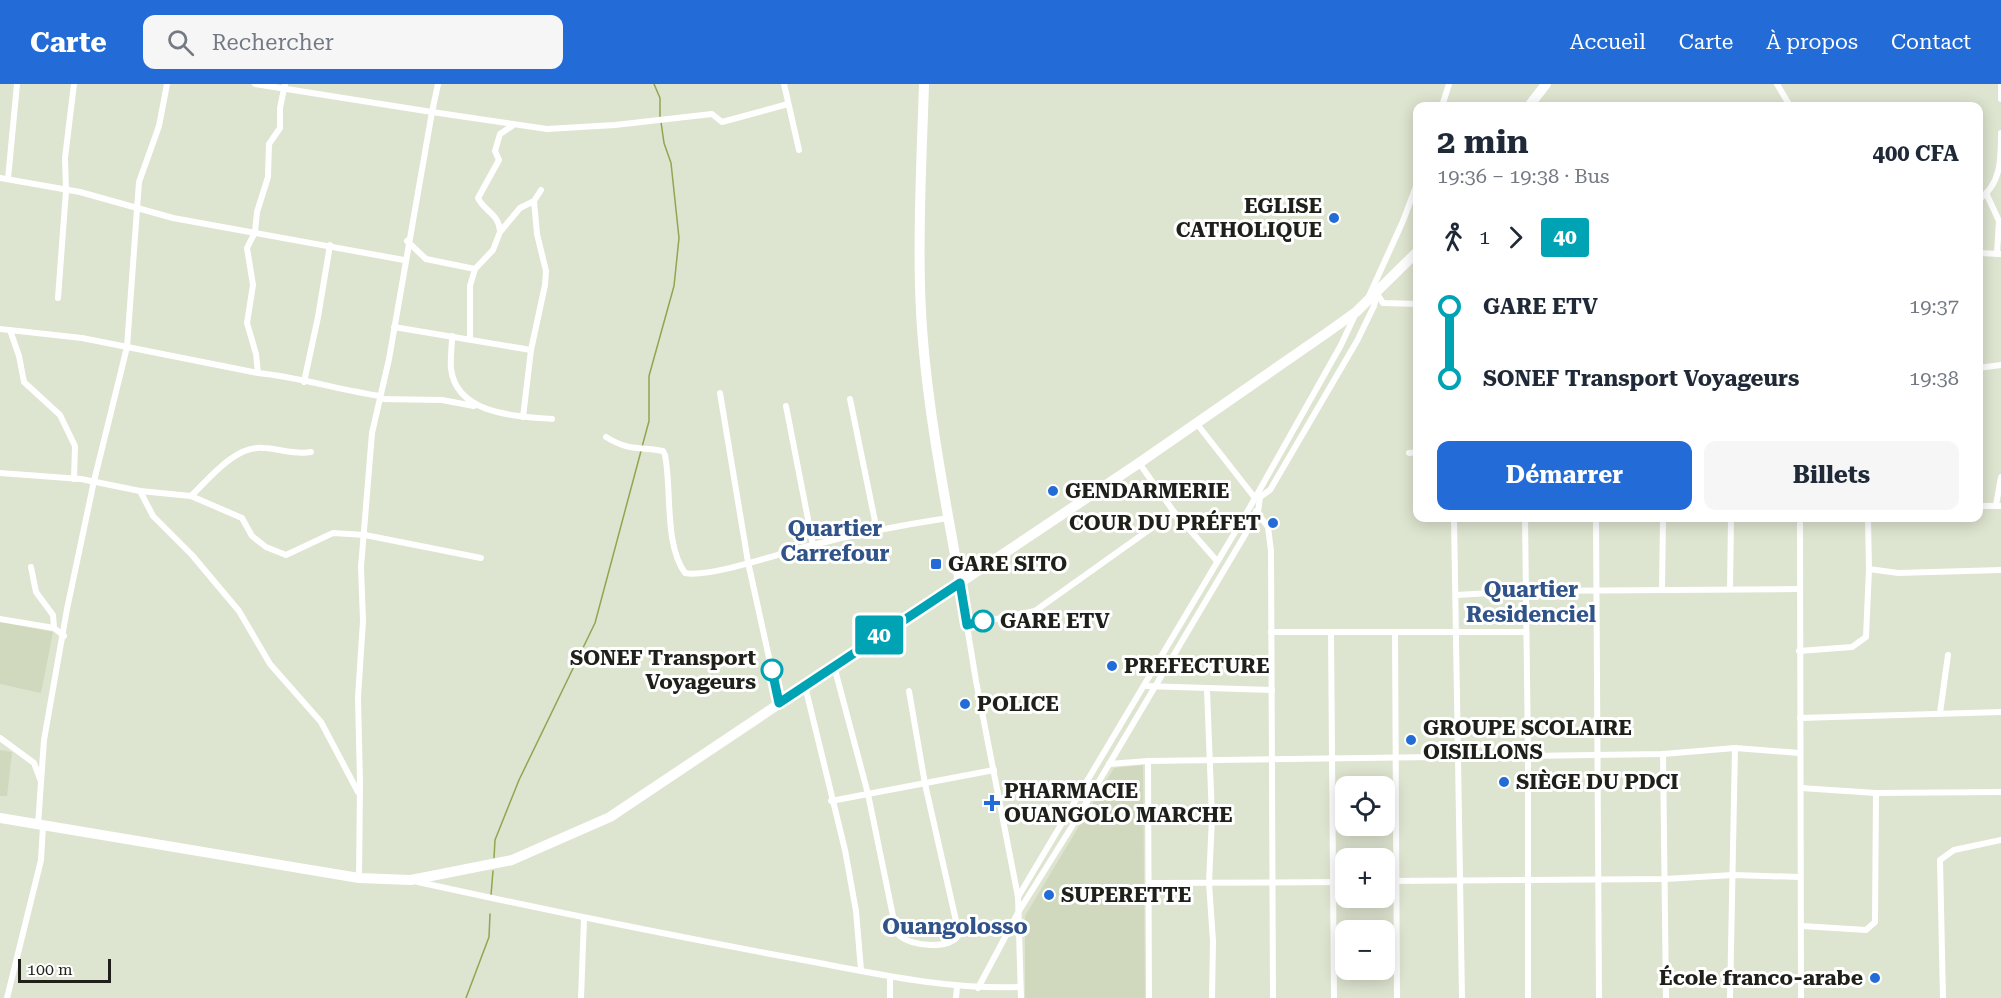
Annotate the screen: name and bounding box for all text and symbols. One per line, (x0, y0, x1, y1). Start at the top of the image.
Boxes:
search box (143, 15, 563, 69)
text: Carte (30, 26, 107, 59)
icon: search (164, 26, 197, 59)
text: Rechercher (212, 30, 334, 55)
text: Accueil (1570, 30, 1646, 54)
text: Carte (1679, 30, 1733, 54)
text: À propos (1766, 30, 1858, 54)
text: Contact (1891, 30, 1971, 54)
text: 2 min (1437, 122, 1529, 161)
text: 400 CFA (1873, 141, 1959, 166)
text: 19:36 – 19:38 · Bus (1437, 164, 1609, 188)
place label: EGLISE CATHOLIQUE (1176, 194, 1322, 242)
marker: EGLISE CATHOLIQUE (1327, 211, 1341, 225)
icon: walk (1437, 221, 1470, 254)
icon: forward (1499, 221, 1532, 254)
text: 1 (1479, 225, 1490, 249)
text: 40 (1553, 225, 1577, 249)
text: GARE ETV (1483, 294, 1598, 319)
text: 19:37 (1909, 294, 1959, 318)
text: SONEF Transport Voyageurs (1483, 366, 1799, 391)
text: 19:38 (1909, 366, 1959, 390)
button: Démarrer (1437, 441, 1692, 510)
button: Billets (1704, 441, 1959, 510)
place label: GENDARMERIE (1065, 479, 1229, 503)
marker: GENDARMERIE (1046, 484, 1060, 498)
place label: COUR DU PRÉFET (1069, 510, 1261, 535)
district label: Quartier Carrefour (781, 516, 889, 566)
marker: COUR DU PRÉFET (1266, 516, 1280, 530)
place label: GARE SITO (948, 552, 1067, 576)
marker: GARE SITO (929, 557, 943, 571)
district label: Quartier Residenciel (1466, 577, 1596, 627)
place label: GARE ETV (1000, 609, 1110, 633)
marker: GARE ETV (972, 610, 994, 632)
line badge: 40 (852, 616, 906, 654)
text: 40 (867, 623, 891, 647)
place label: SONEF Transport Voyageurs (570, 646, 756, 694)
place label: PREFECTURE (1124, 654, 1270, 678)
marker: SONEF Transport Voyageurs (761, 659, 783, 681)
marker: PREFECTURE (1105, 659, 1119, 673)
place label: POLICE (977, 692, 1059, 716)
marker: POLICE (958, 697, 972, 711)
place label: GROUPE SCOLAIRE OISILLONS (1423, 716, 1632, 764)
marker: GROUPE SCOLAIRE OISILLONS (1404, 733, 1418, 747)
place label: SIÈGE DU PDCI (1516, 769, 1679, 794)
marker: SIÈGE DU PDCI (1497, 775, 1511, 789)
map controls (1335, 776, 1395, 980)
button: locate (1335, 776, 1395, 836)
place label: PHARMACIE OUANGOLO MARCHE (1004, 779, 1233, 827)
marker: PHARMACIE OUANGOLO MARCHE (985, 796, 999, 810)
button: + (1335, 848, 1395, 908)
place label: SUPERETTE (1061, 883, 1191, 907)
marker: SUPERETTE (1042, 888, 1056, 902)
district label: Ouangolosso (882, 914, 1028, 939)
button: − (1335, 920, 1395, 980)
scale bar (18, 956, 111, 984)
text: 100 m (27, 960, 73, 979)
place label: École franco-arabe (1659, 965, 1863, 990)
marker: École franco-arabe (1868, 971, 1882, 985)

